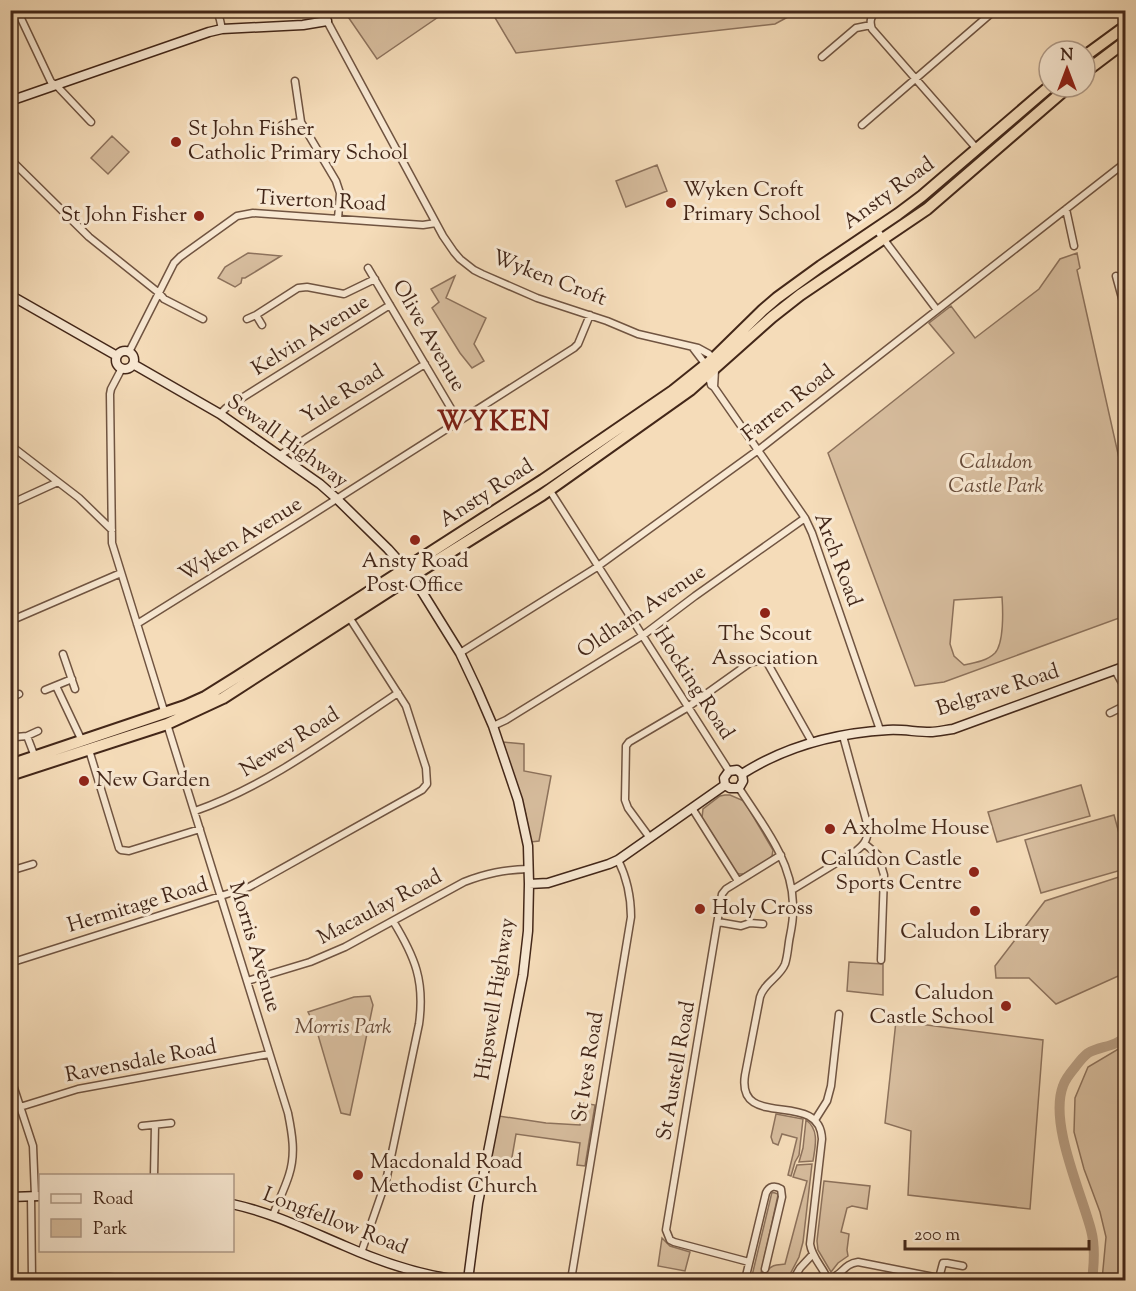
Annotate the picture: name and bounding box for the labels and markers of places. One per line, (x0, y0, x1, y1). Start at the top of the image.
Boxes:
place label: St John Fisher Catholic Primary School (188, 115, 408, 169)
marker: St John Fisher Catholic Primary School (169, 135, 183, 149)
place label: Wyken Croft Primary School (683, 176, 821, 230)
marker: Wyken Croft Primary School (664, 196, 678, 210)
place label: St John Fisher (61, 201, 187, 231)
marker: St John Fisher (192, 209, 206, 223)
marker: Ansty Road Post Office (408, 533, 422, 547)
place label: Ansty Road Post Office (361, 547, 469, 601)
marker: The Scout Association (758, 606, 772, 620)
place label: The Scout Association (712, 620, 818, 674)
place label: New Garden (96, 766, 210, 796)
marker: New Garden (77, 774, 91, 788)
place label: Axholme House (842, 814, 990, 844)
marker: Axholme House (823, 822, 837, 836)
place label: Caludon Castle Sports Centre (821, 845, 962, 899)
marker: Caludon Castle Sports Centre (967, 865, 981, 879)
place label: Holy Cross (712, 894, 813, 924)
marker: Holy Cross (693, 902, 707, 916)
marker: Caludon Library (968, 904, 982, 918)
place label: Caludon Library (900, 918, 1050, 948)
place label: Caludon Castle School (870, 979, 994, 1033)
marker: Caludon Castle School (999, 999, 1013, 1013)
place label: Macdonald Road Methodist Church (370, 1148, 538, 1202)
marker: Macdonald Road Methodist Church (351, 1168, 365, 1182)

